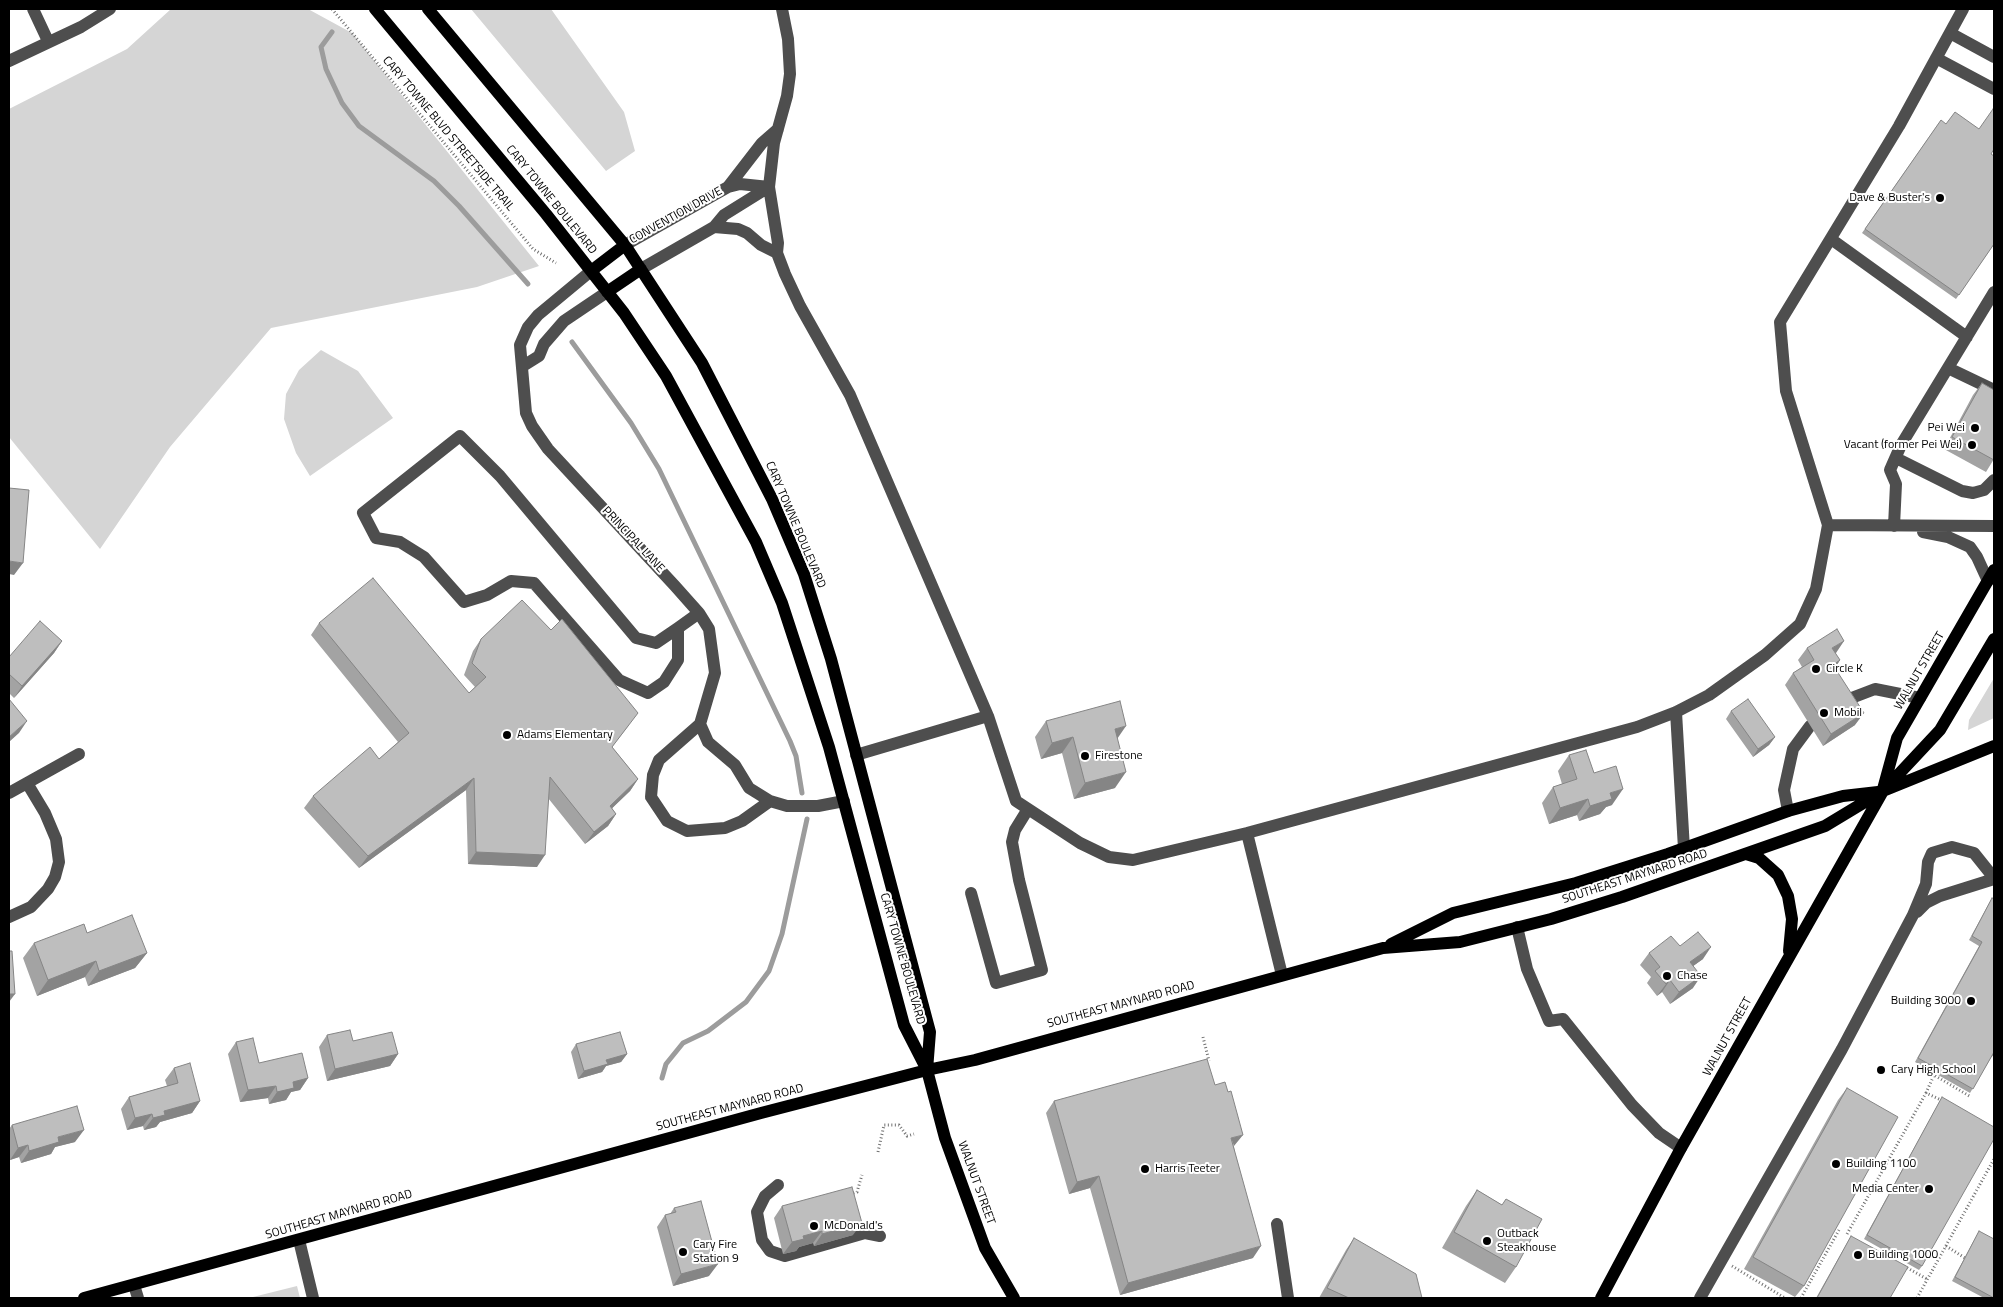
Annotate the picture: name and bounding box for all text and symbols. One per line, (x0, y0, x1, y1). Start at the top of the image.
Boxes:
street label: CARY TOWNE BLVD STREETSIDE TRAIL (379, 54, 517, 214)
street label: CARY TOWNE BOULEVARD (503, 143, 599, 257)
street label: CONVENTION DRIVE (627, 185, 725, 247)
place label: Dave & Buster's (1849, 191, 1930, 205)
marker: Dave & Buster's (1934, 192, 1946, 204)
place label: Pei Wei (1928, 421, 1965, 435)
marker: Pei Wei (1969, 422, 1981, 434)
place label: Vacant (former Pei Wei) (1844, 438, 1962, 452)
marker: Vacant (former Pei Wei) (1966, 439, 1978, 451)
street label: CARY TOWNE BOULEVARD (762, 459, 828, 591)
street label: PRINCIPAL LANE (599, 504, 667, 576)
street label: WALNUT STREET (1892, 629, 1948, 713)
place label: Circle K (1826, 662, 1863, 676)
marker: Circle K (1810, 663, 1822, 675)
place label: Mobil (1834, 706, 1862, 720)
marker: Mobil (1818, 707, 1830, 719)
place label: Adams Elementary (517, 728, 613, 742)
marker: Adams Elementary (501, 729, 513, 741)
place label: Firestone (1095, 749, 1143, 763)
marker: Firestone (1079, 750, 1091, 762)
street label: SOUTHEAST MAYNARD ROAD (1561, 847, 1709, 907)
street label: CARY TOWNE BOULEVARD (876, 892, 928, 1026)
place label: Chase (1677, 969, 1708, 983)
marker: Chase (1661, 970, 1673, 982)
street label: SOUTHEAST MAYNARD ROAD (1046, 978, 1196, 1032)
place label: Building 3000 (1891, 994, 1961, 1008)
street label: WALNUT STREET (1700, 995, 1756, 1079)
marker: Building 3000 (1965, 995, 1977, 1007)
place label: Cary High School (1891, 1063, 1976, 1077)
marker: Cary High School (1875, 1064, 1887, 1076)
street label: SOUTHEAST MAYNARD ROAD (655, 1081, 805, 1135)
street label: WALNUT STREET (954, 1139, 998, 1227)
place label: Building 1100 (1846, 1157, 1916, 1171)
marker: Building 1100 (1830, 1158, 1842, 1170)
place label: Harris Teeter (1155, 1162, 1220, 1176)
marker: Harris Teeter (1139, 1163, 1151, 1175)
place label: Media Center (1852, 1182, 1919, 1196)
marker: Media Center (1923, 1183, 1935, 1195)
street label: SOUTHEAST MAYNARD ROAD (264, 1187, 414, 1243)
place label: McDonald's (824, 1219, 883, 1233)
marker: McDonald's (808, 1220, 820, 1232)
place label: Outback Steakhouse (1497, 1227, 1556, 1255)
marker: Outback Steakhouse (1481, 1235, 1493, 1247)
place label: Cary Fire Station 9 (693, 1238, 739, 1266)
marker: Cary Fire Station 9 (677, 1246, 689, 1258)
place label: Building 1000 (1868, 1248, 1938, 1262)
marker: Building 1000 (1852, 1249, 1864, 1261)

